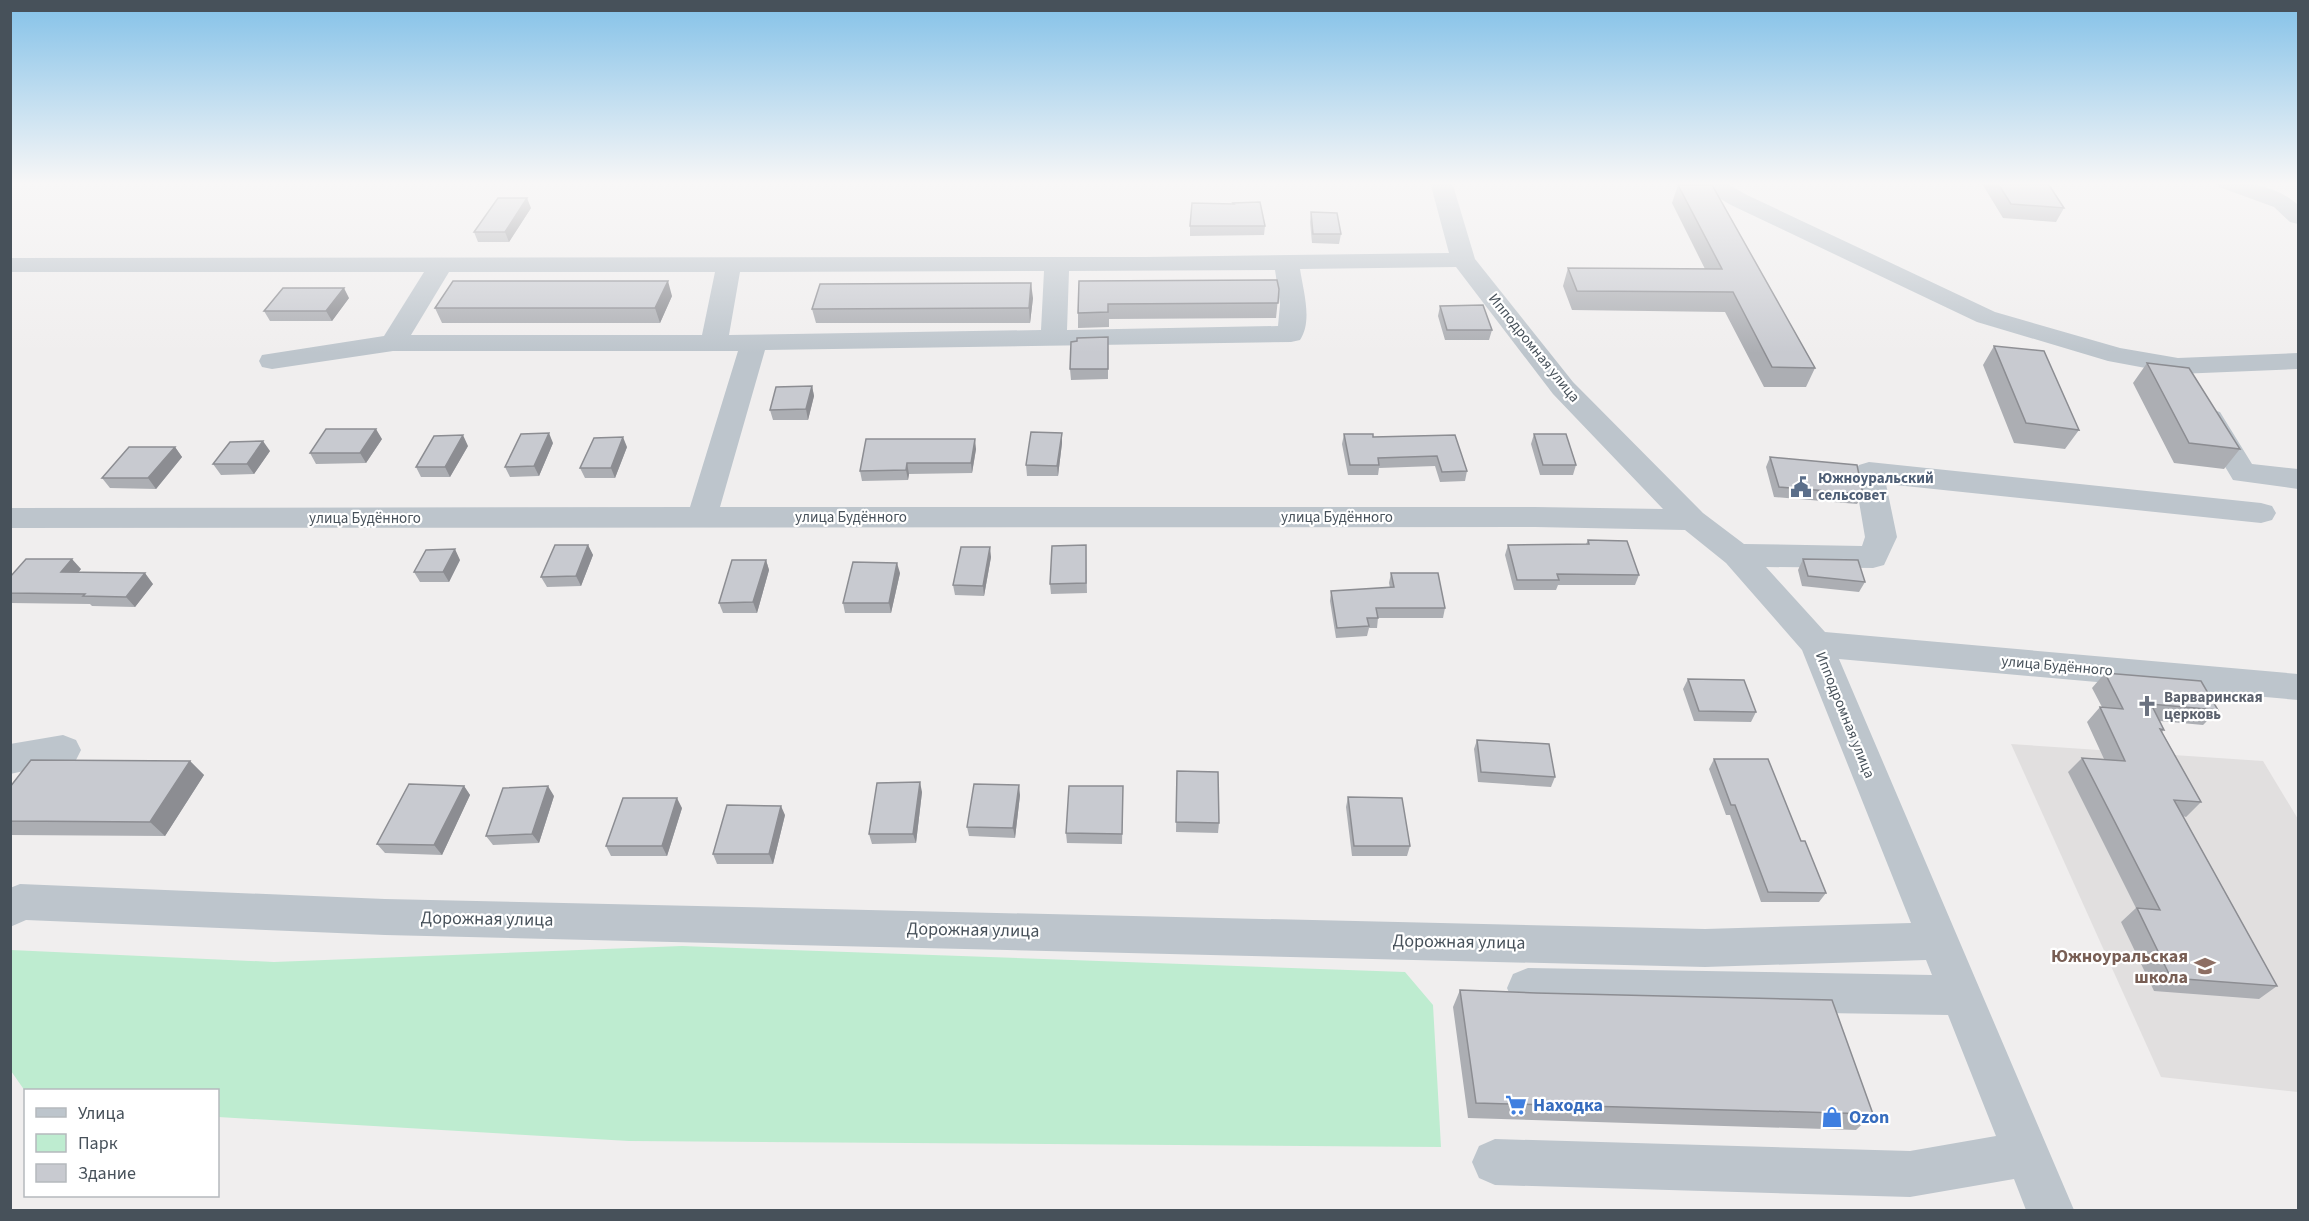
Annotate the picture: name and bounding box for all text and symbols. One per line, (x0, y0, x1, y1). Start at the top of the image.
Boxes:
street label: Ипподромная улица (1483, 289, 1585, 407)
place label: Южноуральский сельсовет (1818, 468, 1934, 506)
public building icon: Южноуральский сельсовет (1789, 475, 1813, 499)
street label: улица Будённого (795, 507, 907, 528)
street label: улица Будённого (1281, 507, 1393, 528)
street label: улица Будённого (309, 508, 421, 529)
street label: Ипподромная улица (1810, 649, 1880, 781)
street label: улица Будённого (2000, 651, 2114, 681)
place label: Варваринская церковь (2164, 687, 2263, 725)
church icon: Варваринская церковь (2135, 694, 2159, 718)
street label: Дорожная улица (420, 905, 554, 933)
street label: Дорожная улица (906, 916, 1040, 944)
street label: Дорожная улица (1392, 928, 1526, 956)
place label: Южноуральская школа (2051, 944, 2188, 990)
school or university icon: Южноуральская школа (2193, 954, 2217, 978)
legend (24, 1089, 219, 1197)
supermarket icon: Находка (1504, 1093, 1528, 1117)
place label: Находка (1533, 1093, 1603, 1118)
text: Улица (78, 1101, 125, 1126)
shop icon: Ozon (1820, 1105, 1844, 1129)
place label: Ozon (1849, 1105, 1889, 1130)
text: Парк (78, 1131, 118, 1156)
text: Здание (78, 1161, 136, 1186)

